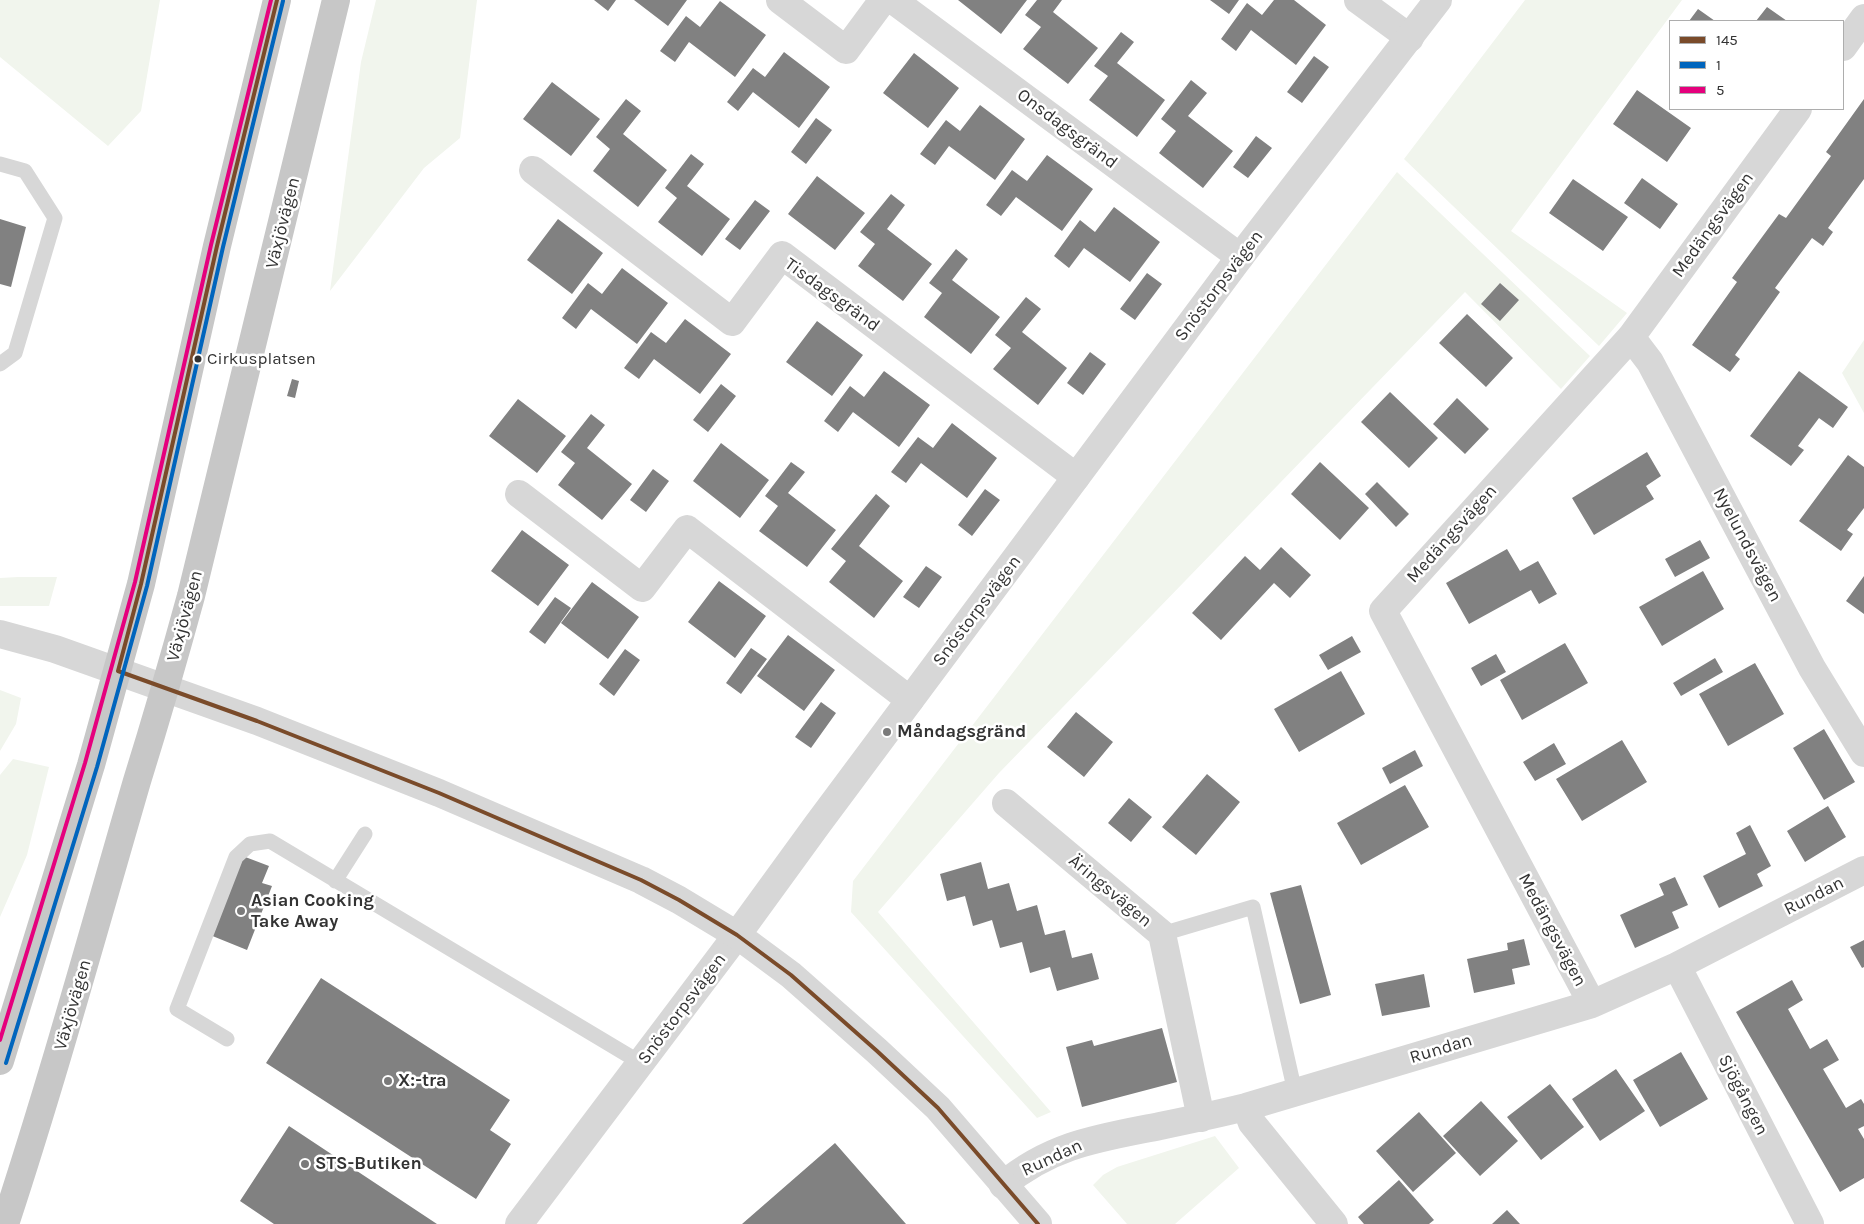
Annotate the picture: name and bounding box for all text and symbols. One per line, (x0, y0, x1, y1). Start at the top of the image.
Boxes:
legend (1669, 20, 1844, 110)
text: 145 (1716, 31, 1738, 49)
text: 1 (1716, 56, 1721, 74)
text: 5 (1716, 81, 1724, 99)
street label: Onsdagsgränd (1012, 84, 1122, 174)
street label: Medängsvägen (1668, 168, 1758, 282)
street label: Växjövägen (261, 175, 305, 271)
street label: Snöstorpsvägen (1170, 226, 1268, 346)
street label: Tisdagsgränd (780, 253, 884, 337)
place label: Cirkusplatsen (207, 349, 316, 369)
marker: Cirkusplatsen (193, 354, 203, 364)
street label: Medängsvägen (1402, 480, 1502, 588)
street label: Nyelundsvägen (1708, 484, 1786, 606)
street label: Snöstorpsvägen (928, 551, 1026, 671)
street label: Växjövägen (162, 568, 208, 664)
place label: Måndagsgränd (897, 721, 1026, 743)
marker: Måndagsgränd (881, 726, 893, 738)
street label: Äringsvägen (1064, 850, 1156, 932)
street label: Medängsvägen (1513, 870, 1591, 990)
street label: Rundan (1780, 872, 1848, 920)
place label: Asian Cooking Take Away (251, 890, 374, 932)
marker: Asian Cooking Take Away (235, 905, 247, 917)
street label: Snöstorpsvägen (633, 949, 731, 1069)
street label: Växjövägen (50, 957, 96, 1053)
street label: Rundan (1407, 1029, 1475, 1069)
street label: Sjögången (1714, 1051, 1772, 1139)
place label: X:-tra (398, 1070, 447, 1092)
marker: X:-tra (382, 1075, 394, 1087)
street label: Rundan (1018, 1135, 1086, 1181)
place label: STS-Butiken (315, 1153, 422, 1175)
marker: STS-Butiken (299, 1158, 311, 1170)

